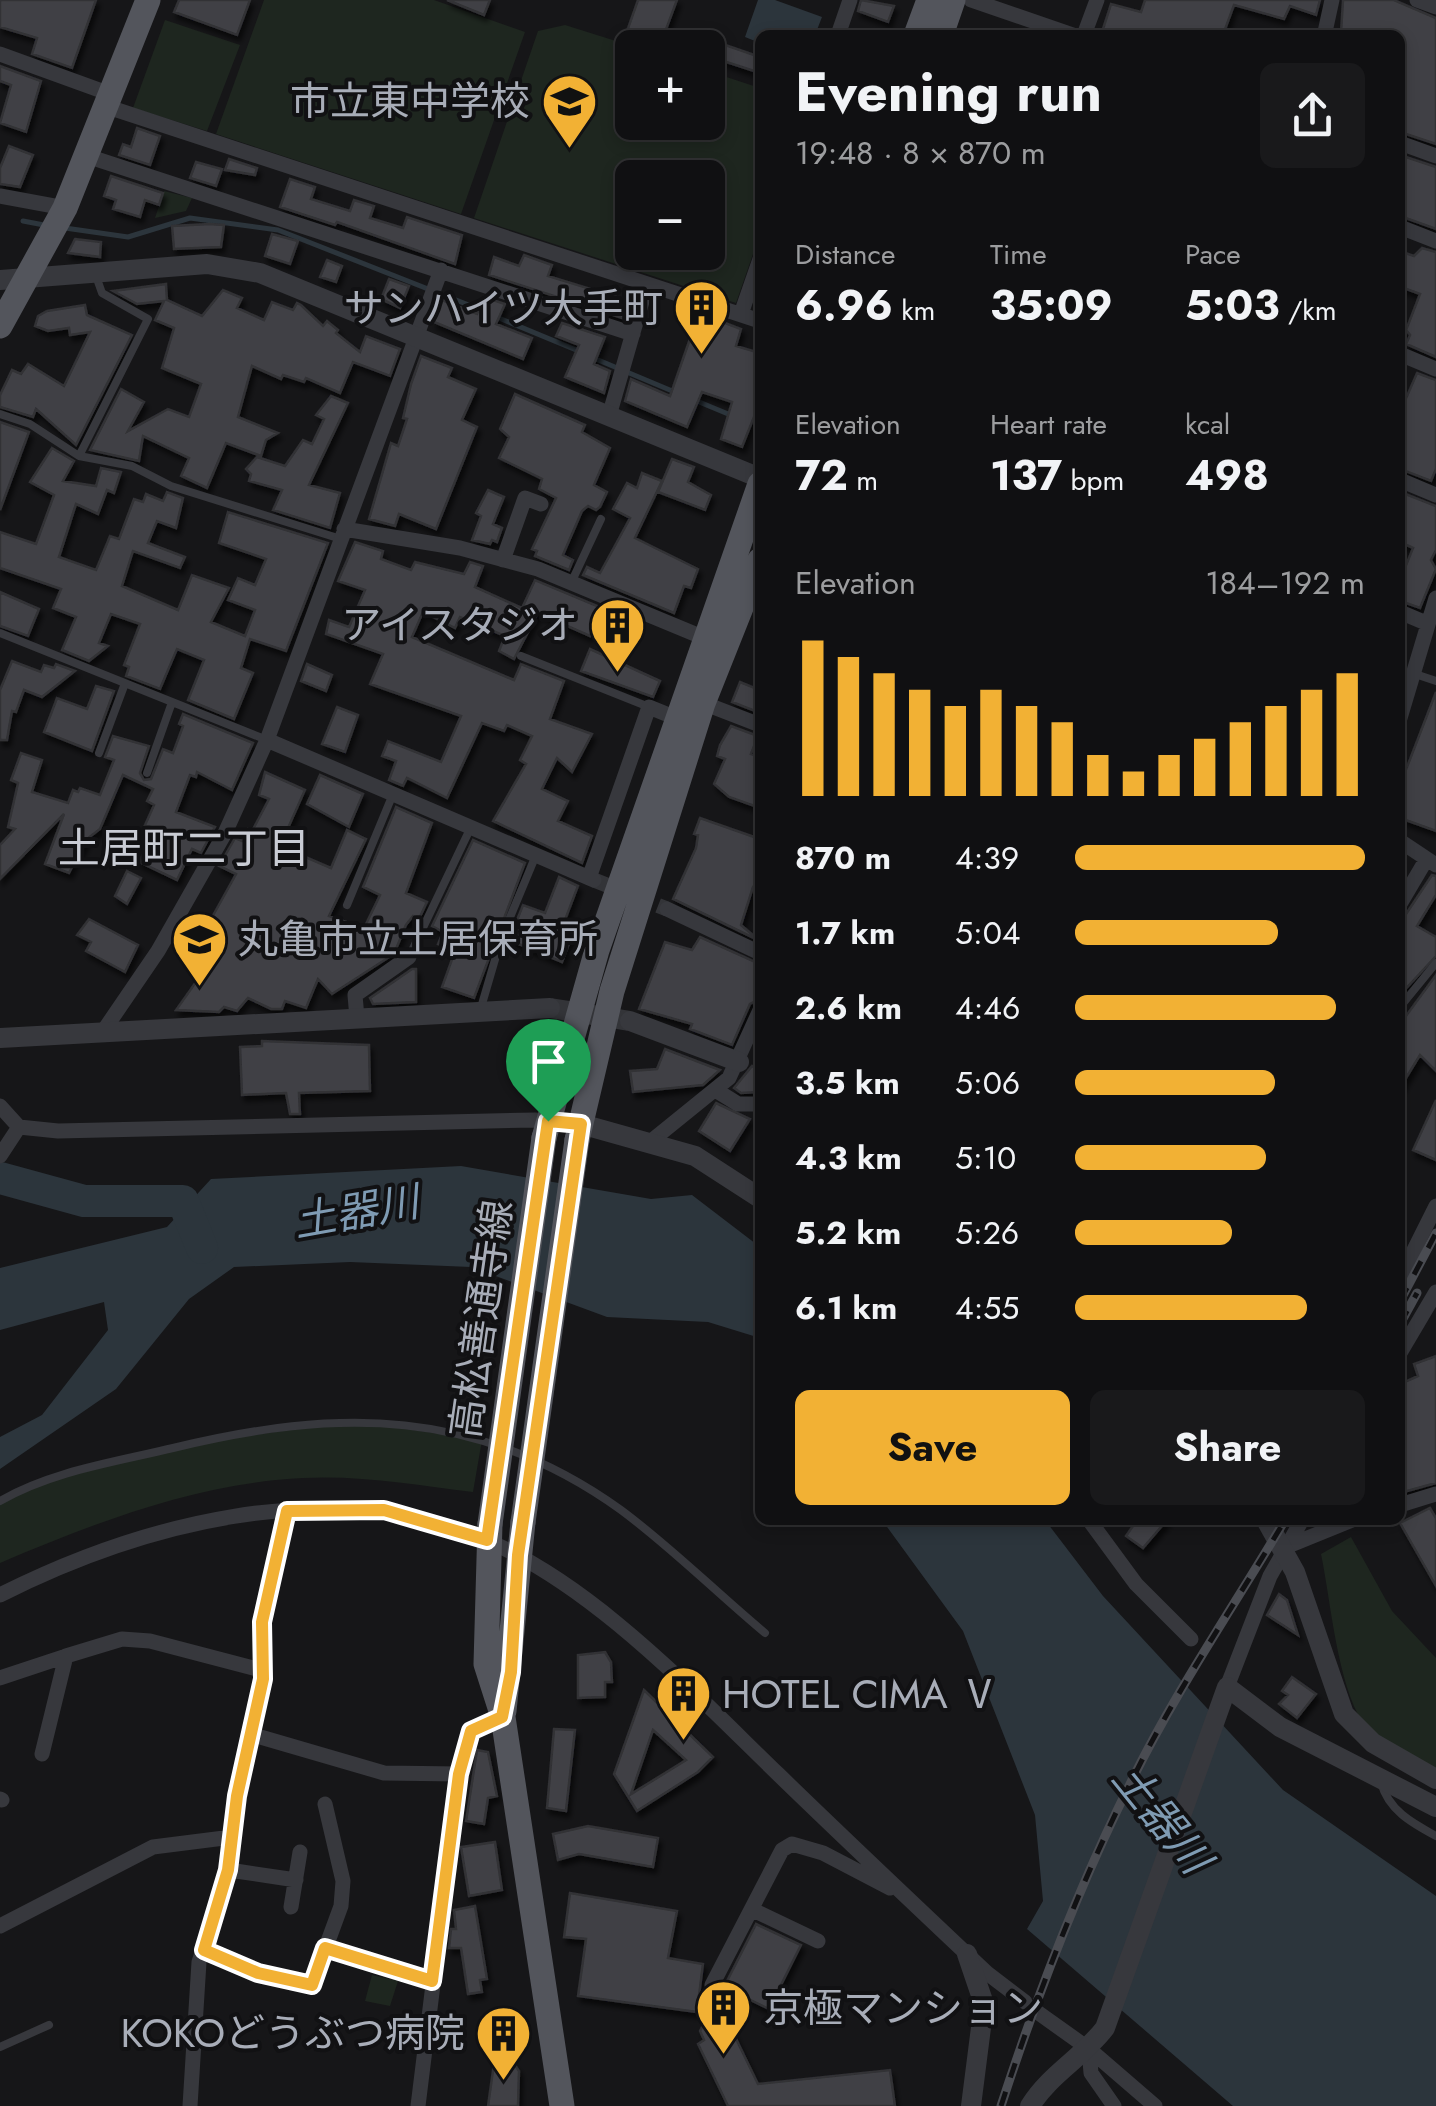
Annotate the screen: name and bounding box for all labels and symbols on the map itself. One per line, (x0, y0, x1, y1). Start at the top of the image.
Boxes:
school or university icon: 市立東中学校 (539, 71, 599, 150)
place label: 市立東中学校 (290, 72, 530, 130)
building icon: サンハイツ大手町 (672, 278, 732, 357)
place label: サンハイツ大手町 (344, 279, 663, 337)
building icon: アイスタジオ (587, 595, 647, 674)
place label: アイスタジオ (341, 596, 578, 654)
district label: 土居町二丁目 (58, 818, 310, 879)
school or university icon: 丸亀市立土居保育所 (169, 909, 229, 988)
place label: 丸亀市立土居保育所 (238, 910, 598, 968)
pin (506, 1019, 591, 1122)
water label: 土器川 (289, 1170, 427, 1252)
street label: 高松善通寺線 (436, 1196, 526, 1442)
building icon: HOTEL CIMA Ⅴ (653, 1664, 713, 1743)
place label: HOTEL CIMA Ⅴ (722, 1665, 1000, 1723)
water label: 土器川 (1098, 1750, 1227, 1890)
building icon: 京極マンション (694, 1978, 754, 2057)
place label: 京極マンション (763, 1979, 1043, 2037)
building icon: KOKOどうぶつ病院 (474, 2003, 534, 2082)
place label: KOKOどうぶつ病院 (121, 2004, 465, 2062)

